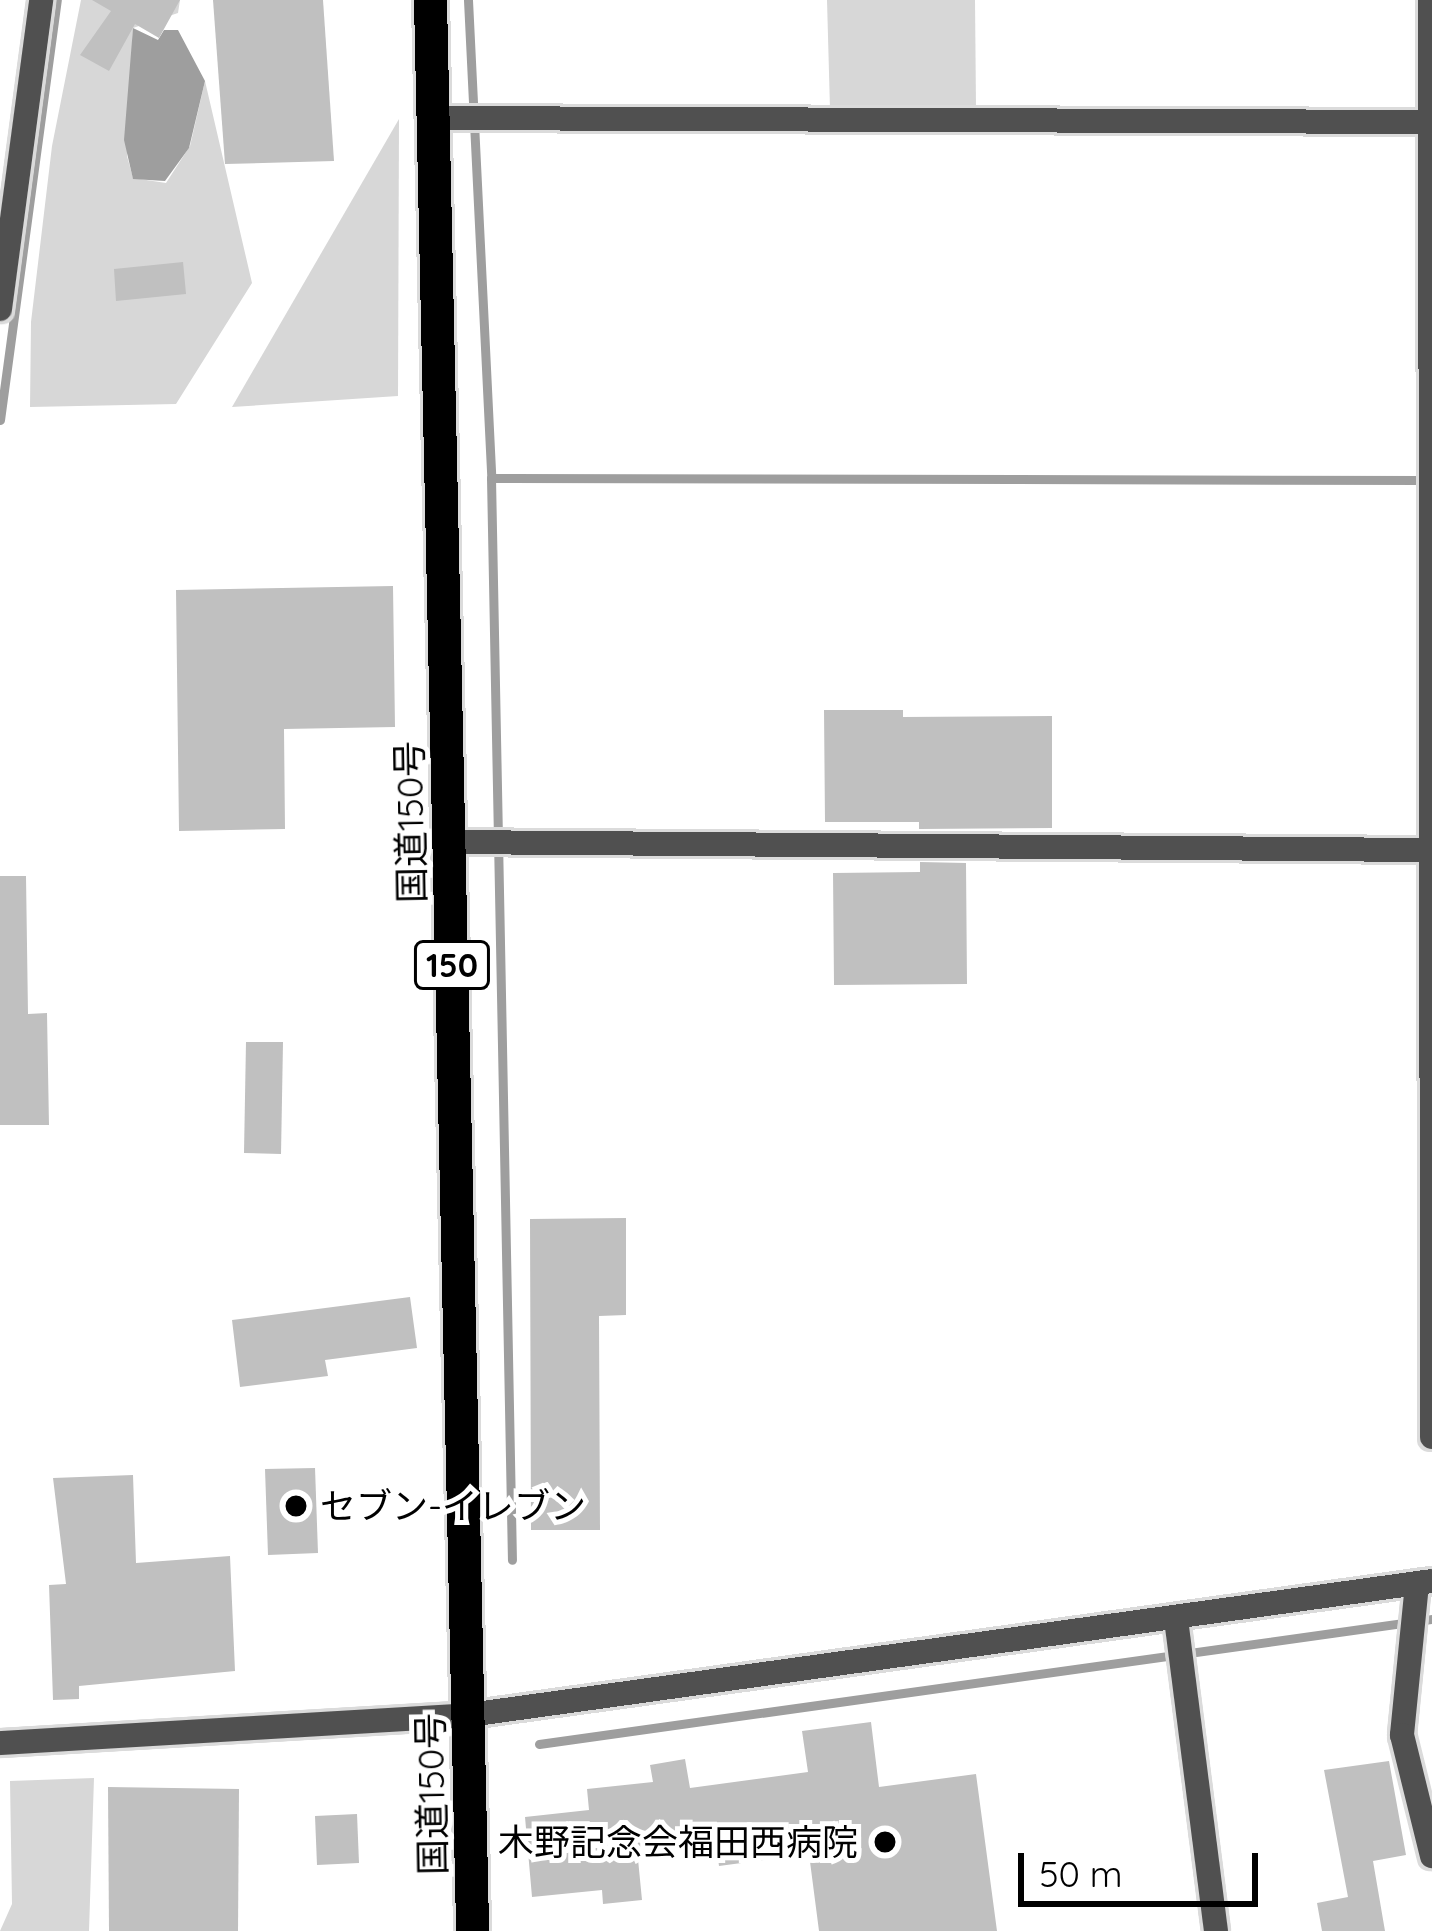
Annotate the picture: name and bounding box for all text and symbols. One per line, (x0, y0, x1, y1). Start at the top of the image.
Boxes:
street label: 国道150号 (387, 740, 433, 904)
road number: 150 (413, 938, 491, 992)
place label: セブン-イレブン (320, 1484, 586, 1528)
marker: セブン-イレブン (283, 1493, 309, 1519)
street label: 国道150号 (408, 1712, 454, 1876)
place label: 木野記念会福田西病院 (498, 1820, 858, 1864)
marker: 木野記念会福田西病院 (869, 1826, 901, 1858)
scale bar (1024, 1829, 1264, 1903)
text: 50 m (1039, 1851, 1123, 1896)

